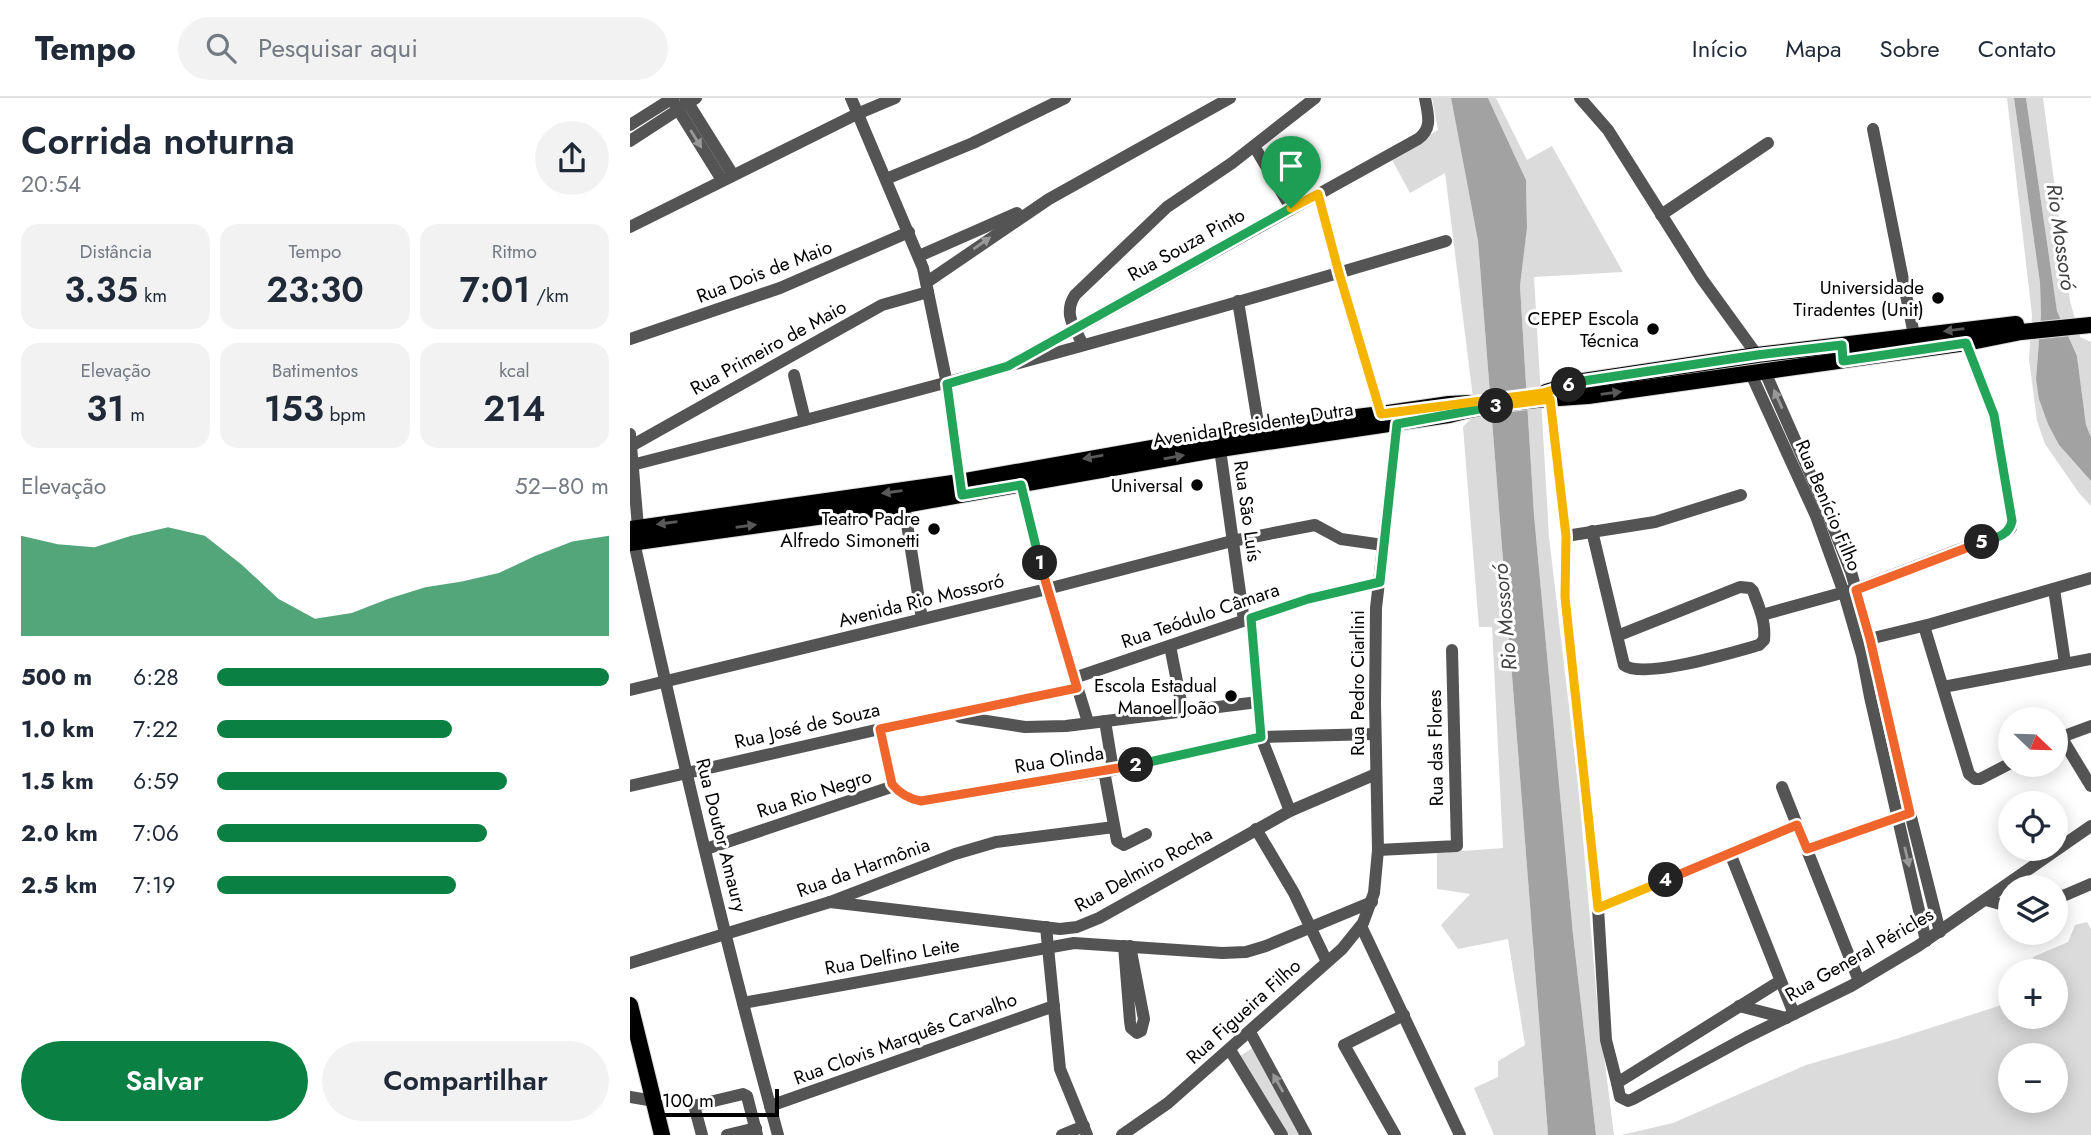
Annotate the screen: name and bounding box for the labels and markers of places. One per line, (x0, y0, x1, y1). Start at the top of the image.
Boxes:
pin (1261, 136, 1321, 208)
place label: Universidade Tiradentes (Unit) (1793, 274, 1924, 323)
marker: Universidade Tiradentes (Unit) (1930, 290, 1946, 306)
place label: CEPEP Escola Técnica (1527, 305, 1639, 354)
marker: CEPEP Escola Técnica (1645, 321, 1661, 337)
pin: 6 (1552, 368, 1586, 402)
pin: 3 (1478, 388, 1514, 424)
place label: Universal (1111, 472, 1183, 499)
marker: Universal (1189, 477, 1205, 493)
place label: Teatro Padre Alfredo Simonetti (780, 505, 920, 554)
marker: Teatro Padre Alfredo Simonetti (926, 521, 942, 537)
pin: 5 (1964, 524, 2000, 560)
pin: 1 (1022, 546, 1058, 580)
place label: Escola Estadual Manoel João (1094, 672, 1217, 721)
marker: Escola Estadual Manoel João (1223, 688, 1239, 704)
pin: 2 (1119, 748, 1154, 782)
pin: 4 (1648, 862, 1684, 898)

